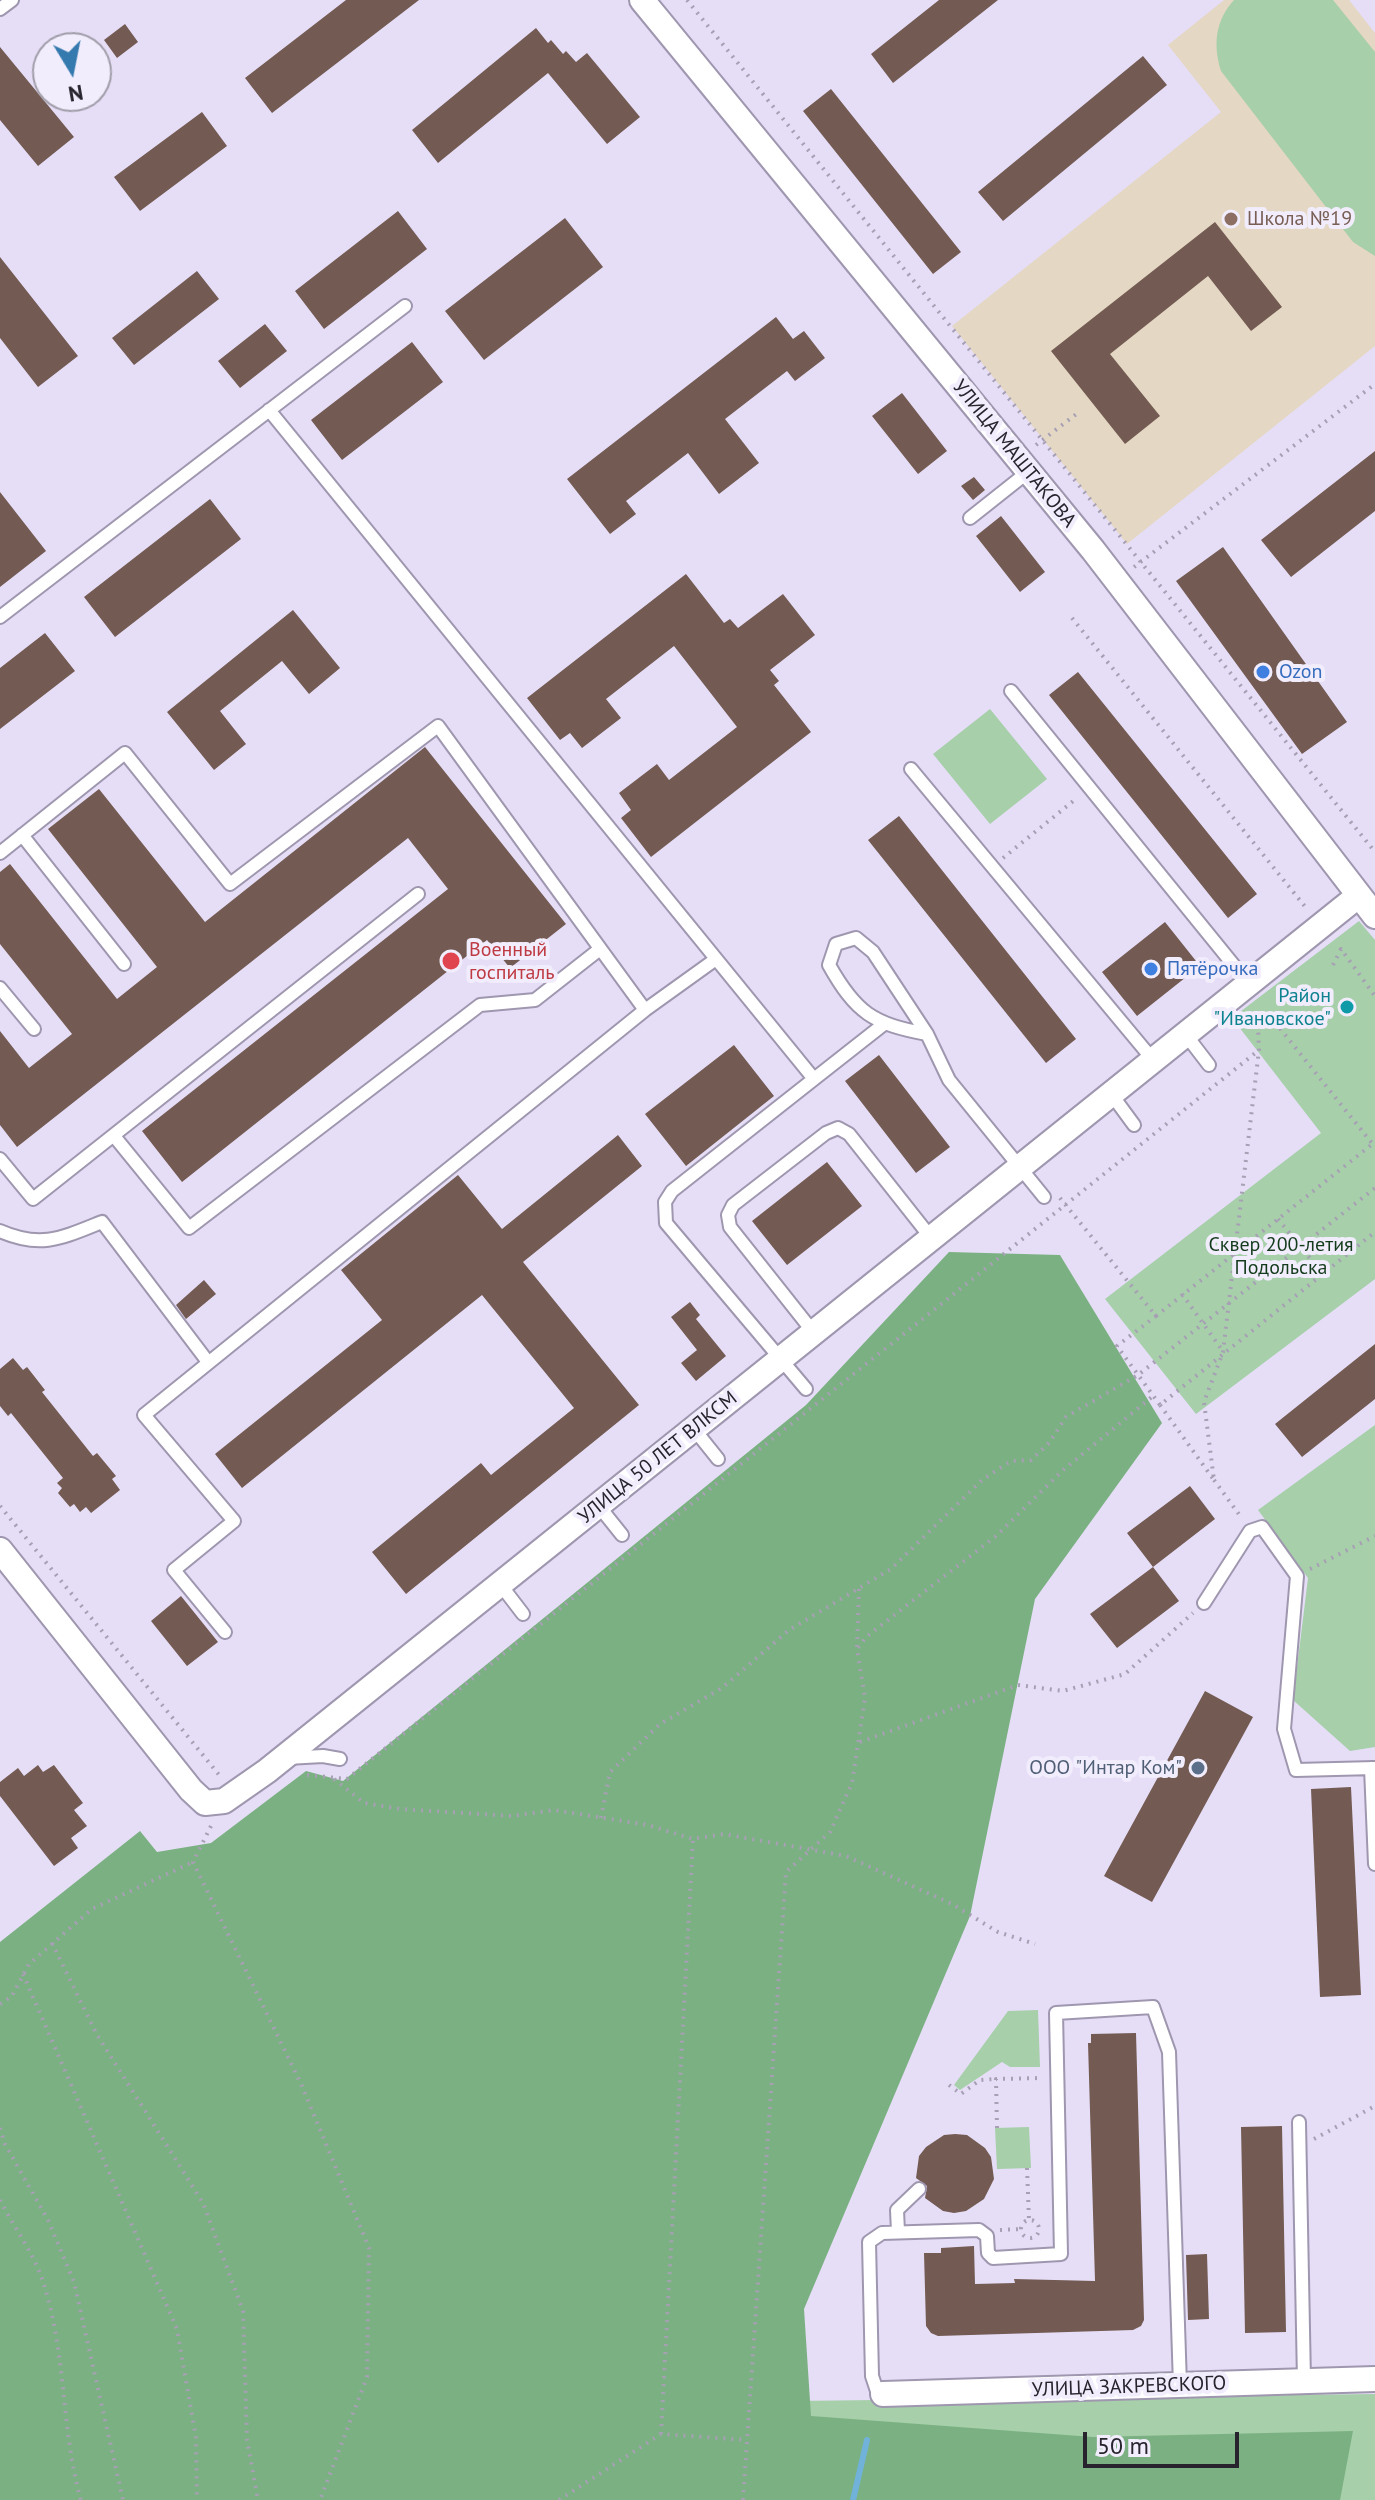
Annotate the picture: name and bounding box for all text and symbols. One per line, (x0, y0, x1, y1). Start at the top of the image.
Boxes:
north arrow (32, 32, 112, 112)
text: N (66, 79, 85, 109)
place label: Школа №19 (1247, 207, 1352, 231)
marker: Школа №19 (1222, 210, 1240, 228)
street label: УЛИЦА МАШТАКОВА (947, 375, 1081, 533)
place label: Ozon (1279, 660, 1322, 684)
marker: Ozon (1254, 663, 1272, 681)
place label: Военный госпиталь (469, 938, 555, 985)
marker: Военный госпиталь (440, 950, 462, 972)
place label: Пятёрочка (1167, 957, 1258, 981)
marker: Пятёрочка (1142, 960, 1160, 978)
place label: Район "Ивановское" (1214, 984, 1331, 1031)
marker: Район "Ивановское" (1338, 998, 1356, 1016)
park label: Сквер 200-летия Подольска (1208, 1233, 1354, 1280)
street label: УЛИЦА 50 ЛЕТ ВЛКСМ (574, 1387, 742, 1529)
place label: ООО "Интар Ком" (1029, 1756, 1182, 1780)
marker: ООО "Интар Ком" (1189, 1759, 1207, 1777)
street label: УЛИЦА ЗАКРЕВСКОГО (1031, 2372, 1227, 2402)
scale bar (1087, 2416, 1243, 2466)
text: 50 m (1097, 2430, 1149, 2461)

